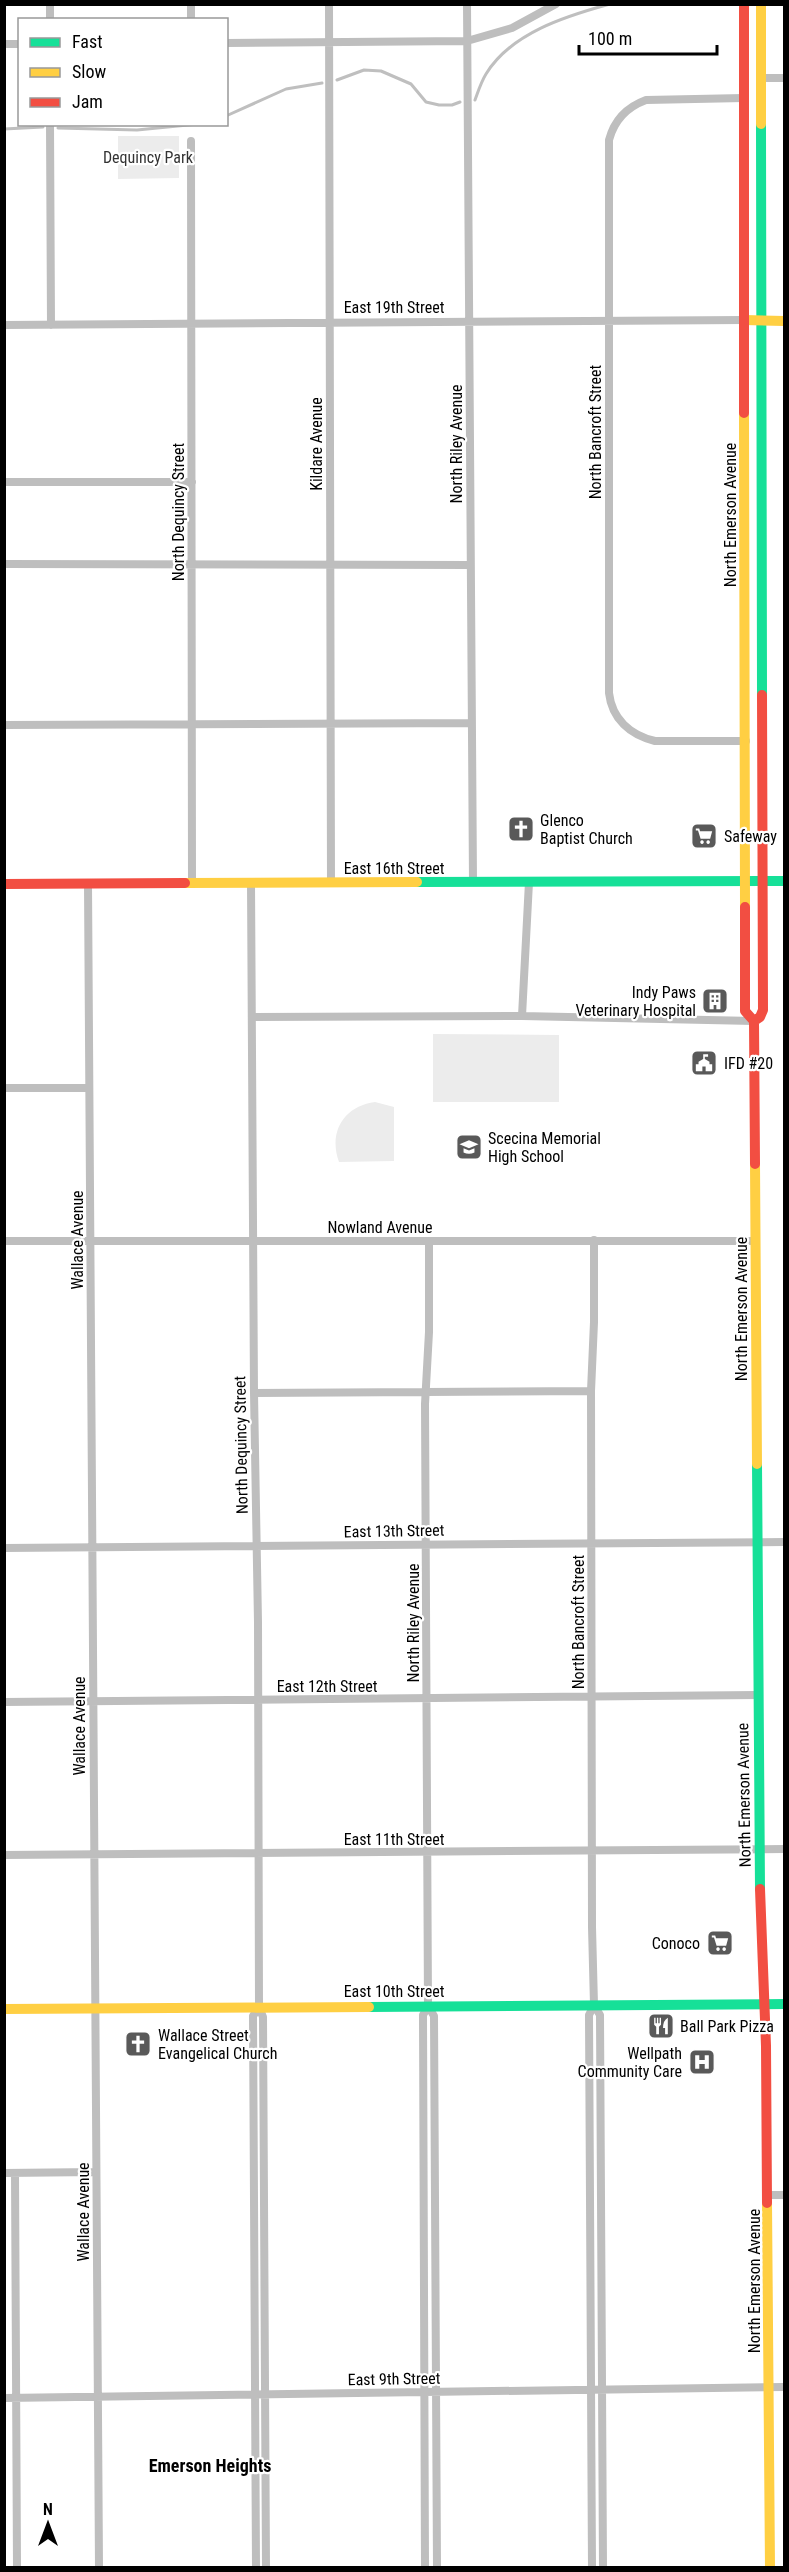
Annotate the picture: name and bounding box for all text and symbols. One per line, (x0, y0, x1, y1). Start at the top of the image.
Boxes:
legend (18, 18, 228, 126)
scale bar (579, 18, 717, 56)
text: 100 m (588, 28, 632, 49)
text: Fast (72, 31, 103, 52)
text: Slow (72, 61, 107, 82)
text: Jam (72, 91, 103, 112)
park label: Dequincy Park (103, 148, 194, 167)
street label: East 19th Street (344, 298, 445, 317)
street label: North Bancroft Street (586, 364, 605, 499)
street label: North Riley Avenue (447, 385, 466, 503)
street label: Kildare Avenue (307, 397, 326, 491)
street label: North Dequincy Street (169, 443, 188, 581)
street label: North Emerson Avenue (721, 443, 740, 587)
place label: Glenco Baptist Church (540, 811, 633, 848)
church icon: Glenco Baptist Church (506, 814, 536, 844)
supermarket icon: Safeway (689, 821, 719, 851)
place label: Safeway (724, 827, 777, 846)
street label: East 16th Street (344, 859, 445, 878)
place label: Indy Paws Veterinary Hospital (575, 983, 696, 1020)
building icon: Indy Paws Veterinary Hospital (700, 986, 730, 1016)
public building icon: IFD #20 (689, 1048, 719, 1078)
place label: IFD #20 (724, 1054, 773, 1073)
place label: Scecina Memorial High School (488, 1129, 601, 1166)
school or university icon: Scecina Memorial High School (454, 1132, 484, 1162)
street label: Wallace Avenue (68, 1190, 87, 1290)
street label: Nowland Avenue (327, 1218, 433, 1237)
street label: North Emerson Avenue (732, 1237, 751, 1381)
street label: North Dequincy Street (230, 1375, 252, 1514)
street label: East 13th Street (343, 1521, 445, 1541)
street label: North Bancroft Street (569, 1554, 588, 1689)
street label: North Riley Avenue (404, 1564, 423, 1682)
street label: Wallace Avenue (70, 1676, 89, 1776)
street label: East 12th Street (277, 1677, 378, 1696)
street label: North Emerson Avenue (733, 1723, 755, 1867)
street label: East 11th Street (344, 1830, 445, 1849)
supermarket icon: Conoco (705, 1928, 735, 1958)
place label: Conoco (652, 1934, 700, 1953)
street label: East 10th Street (344, 1982, 445, 2001)
restaurant icon: Ball Park Pizza (646, 2011, 676, 2041)
place label: Ball Park Pizza (680, 2017, 774, 2036)
place label: Wallace Street Evangelical Church (158, 2026, 277, 2063)
church icon: Wallace Street Evangelical Church (123, 2029, 153, 2059)
place label: Wellpath Community Care (578, 2044, 682, 2081)
hospital icon: Wellpath Community Care (687, 2047, 717, 2077)
street label: Wallace Avenue (74, 2162, 93, 2262)
street label: North Emerson Avenue (745, 2209, 764, 2353)
street label: East 9th Street (347, 2369, 441, 2389)
district label: Emerson Heights (149, 2455, 271, 2476)
north arrow (18, 2494, 78, 2554)
text: N (43, 2500, 53, 2519)

